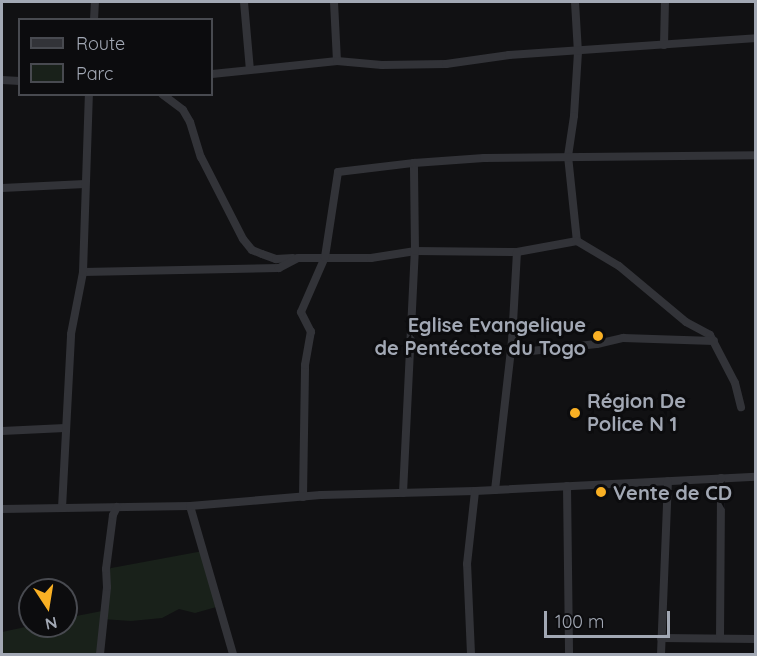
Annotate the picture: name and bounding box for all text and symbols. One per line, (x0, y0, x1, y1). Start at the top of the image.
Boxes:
legend (18, 18, 213, 96)
text: Route (76, 32, 125, 55)
text: Parc (76, 62, 113, 85)
place label: Eglise Evangelique de Pentécote du Togo (375, 312, 586, 359)
marker: Eglise Evangelique de Pentécote du Togo (591, 329, 605, 343)
place label: Région De Police N 1 (587, 389, 686, 436)
marker: Région De Police N 1 (568, 406, 582, 420)
place label: Vente de CD (613, 480, 732, 504)
marker: Vente de CD (594, 485, 608, 499)
north arrow (18, 578, 78, 638)
scale bar (547, 599, 673, 637)
text: 100 m (555, 610, 604, 633)
text: N (44, 613, 59, 635)

